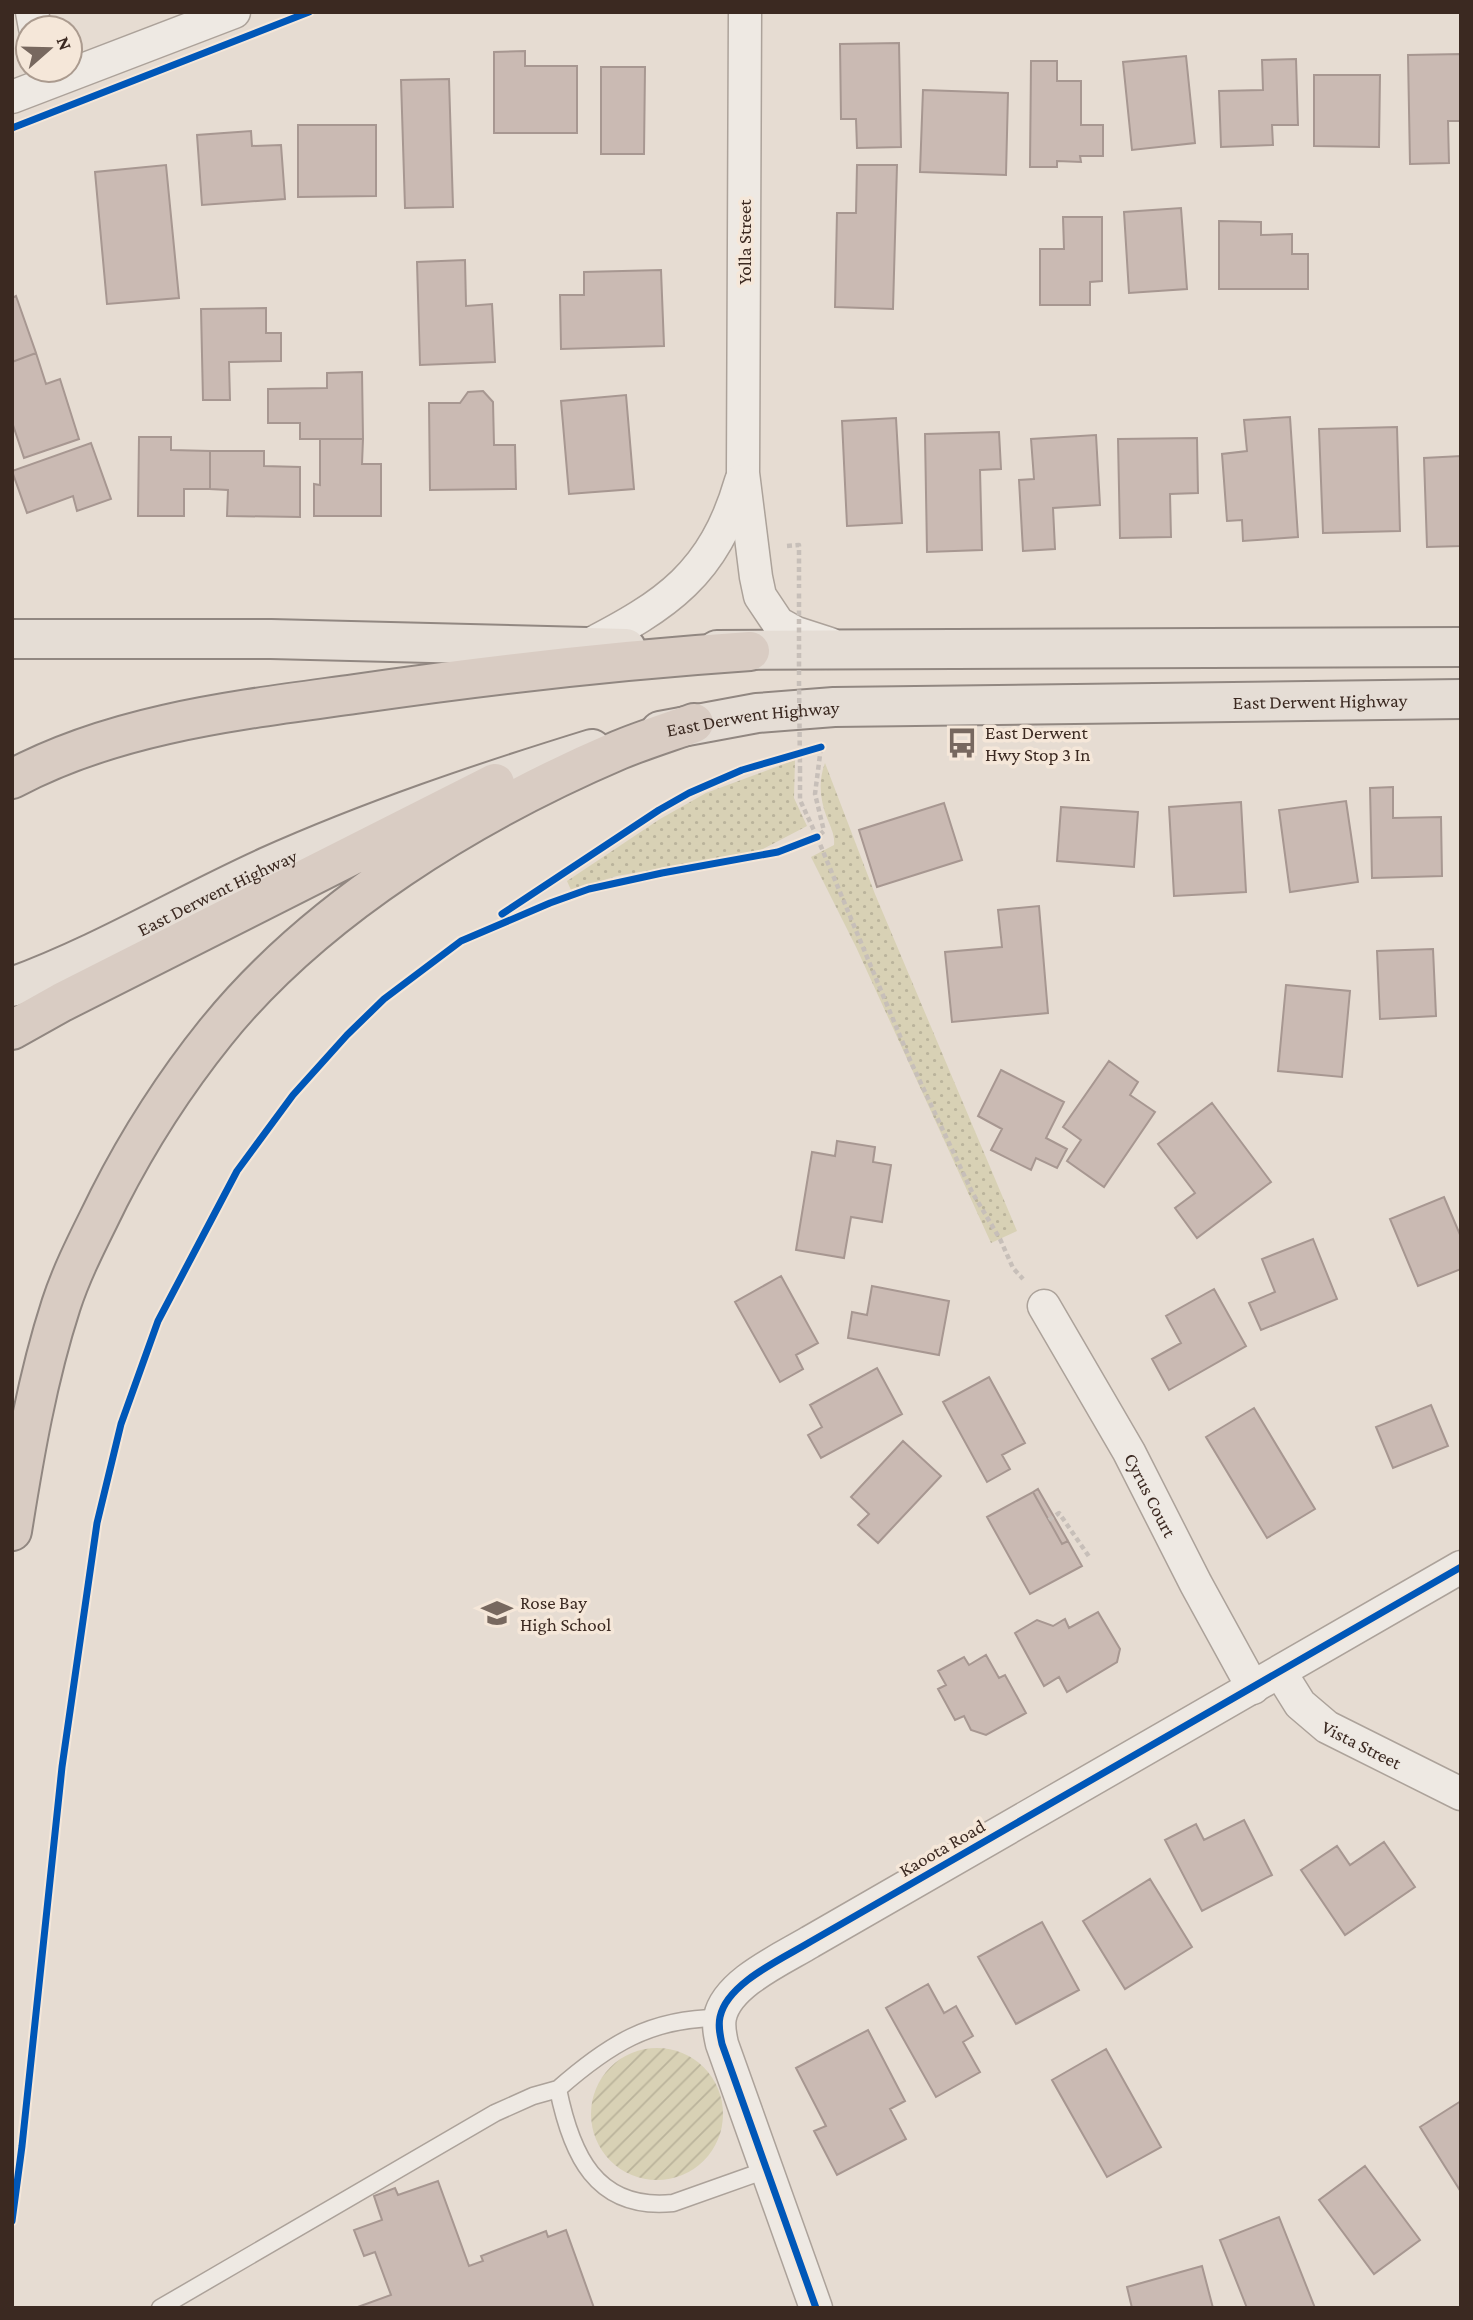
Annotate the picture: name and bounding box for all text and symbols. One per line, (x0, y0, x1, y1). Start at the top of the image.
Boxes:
north arrow (14, 14, 84, 84)
text: N (52, 34, 77, 53)
street label: Yolla Street (734, 199, 755, 285)
street label: East Derwent Highway (1233, 689, 1408, 712)
street label: East Derwent Highway (665, 696, 840, 740)
place label: East Derwent Hwy Stop 3 In (985, 722, 1090, 765)
bus stop icon: East Derwent Hwy Stop 3 In (945, 726, 979, 760)
street label: East Derwent Highway (134, 845, 300, 940)
street label: Cyrus Court (1121, 1449, 1181, 1541)
place label: Rose Bay High School (520, 1592, 611, 1635)
school or university icon: Rose Bay High School (480, 1596, 514, 1630)
street label: Vista Street (1318, 1716, 1406, 1773)
street label: Kaoota Road (895, 1815, 989, 1881)

